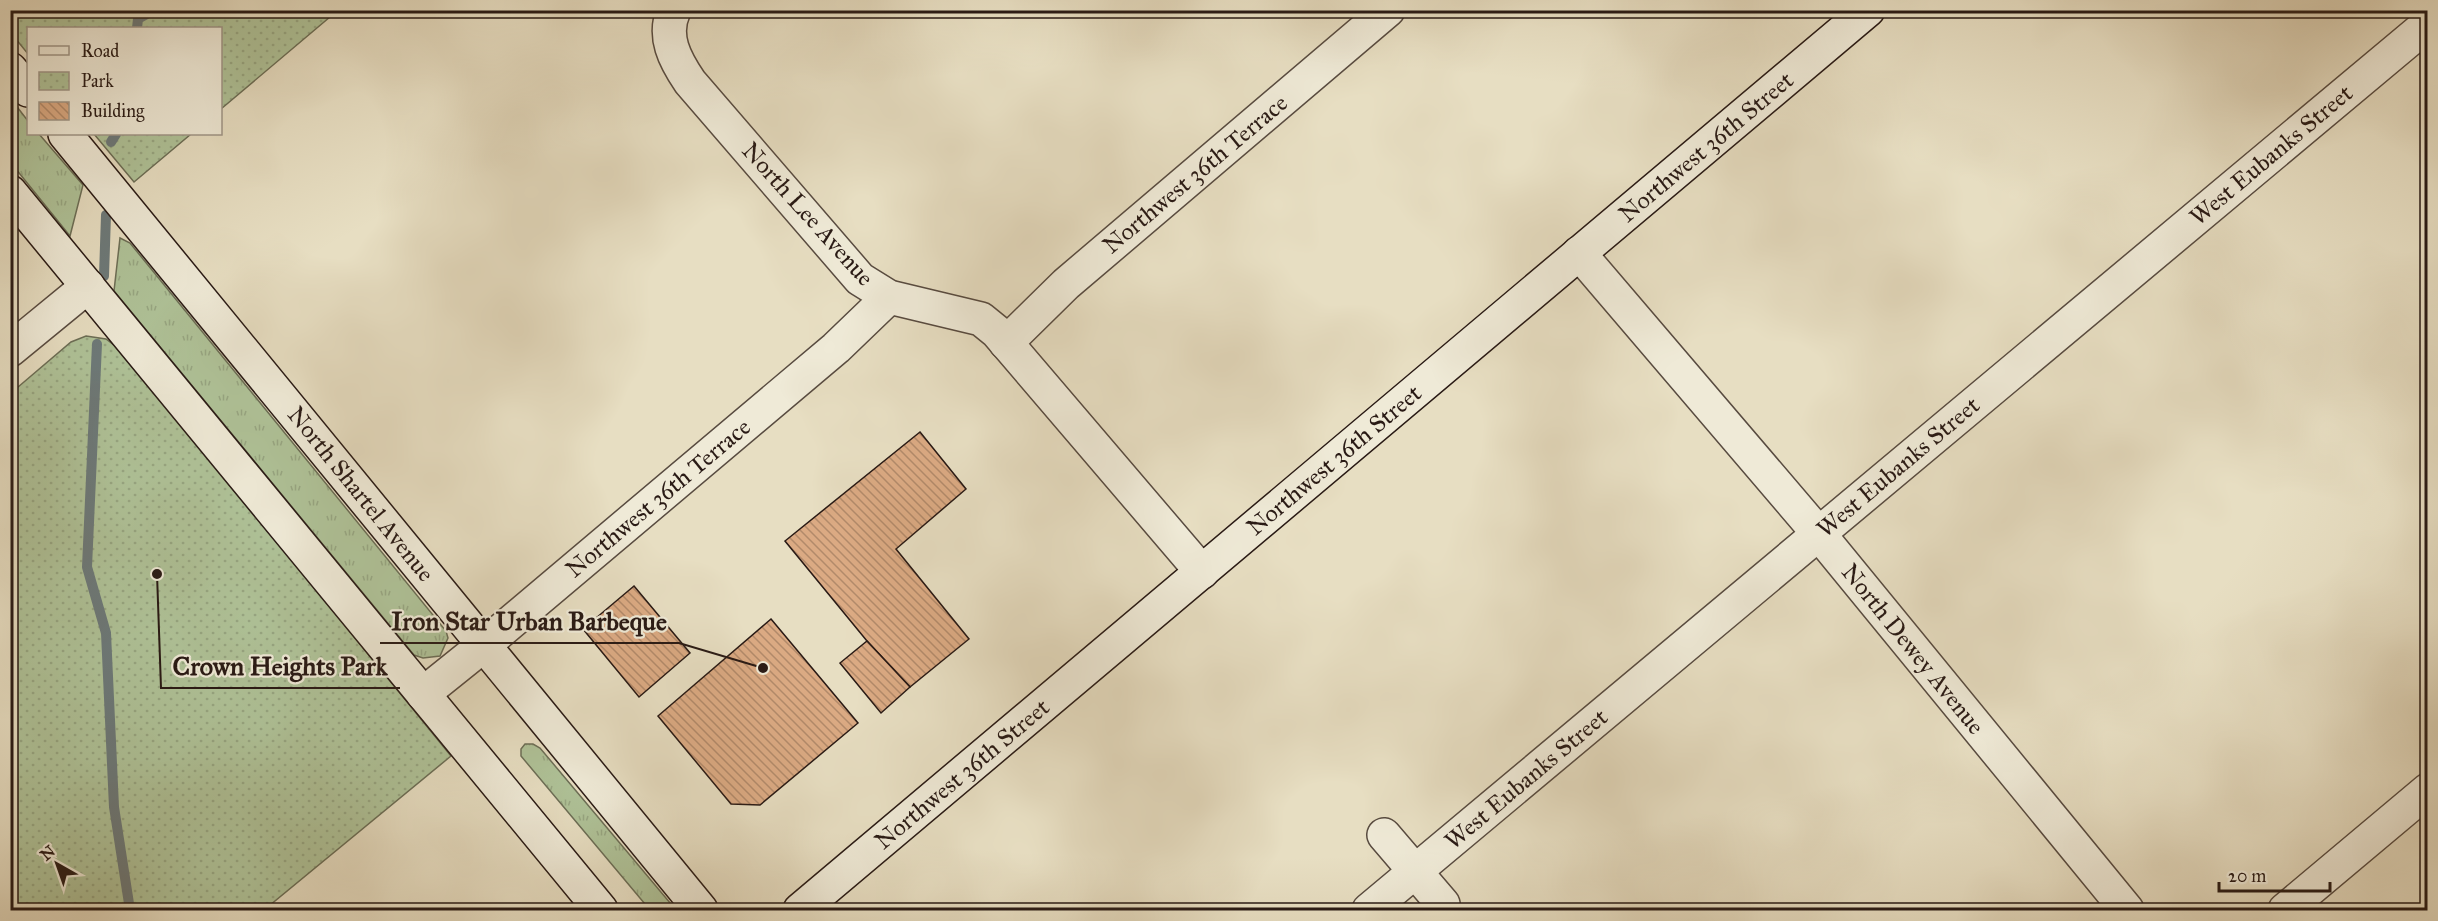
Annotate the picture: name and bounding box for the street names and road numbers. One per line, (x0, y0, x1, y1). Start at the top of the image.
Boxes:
street label: Northwest 36th Street (1612, 65, 1800, 229)
street label: West Eubanks Street (2183, 78, 2359, 232)
street label: Northwest 36th Terrace (1096, 88, 1294, 260)
street label: North Lee Avenue (736, 136, 880, 292)
street label: Northwest 36th Street (1240, 378, 1428, 542)
street label: West Eubanks Street (1810, 390, 1986, 544)
street label: North Shartel Avenue (281, 400, 441, 588)
street label: Northwest 36th Terrace (559, 412, 757, 584)
street label: North Dewey Avenue (1835, 558, 1991, 740)
street label: Northwest 36th Street (868, 692, 1056, 856)
street label: West Eubanks Street (1438, 702, 1614, 856)

